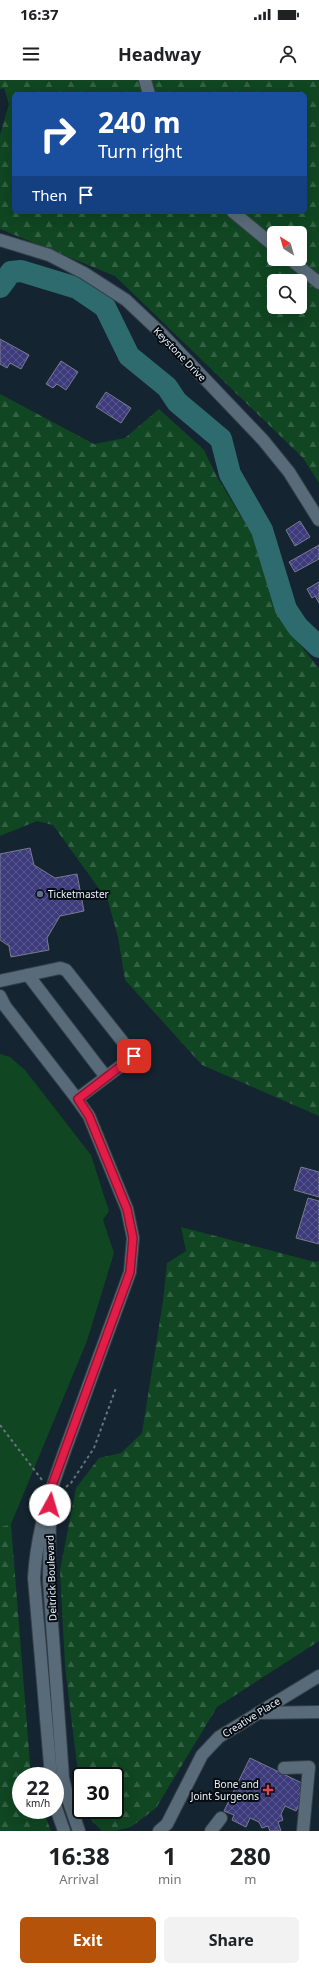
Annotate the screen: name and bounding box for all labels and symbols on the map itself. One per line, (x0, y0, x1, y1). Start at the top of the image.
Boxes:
north arrow (267, 226, 307, 266)
street label: Keystone Drive (151, 324, 210, 384)
place label: Ticketmaster (48, 887, 109, 901)
marker: Ticketmaster (35, 889, 45, 899)
pin (117, 1039, 151, 1073)
position arrow (29, 1484, 71, 1526)
street label: Deitrick Boulevard (43, 1535, 59, 1621)
street label: Creative Place (219, 1693, 283, 1740)
speed limit sign: 30 (72, 1767, 124, 1819)
place label: Bone and Joint Surgeons (190, 1777, 259, 1803)
marker: Bone and Joint Surgeons (262, 1784, 274, 1796)

